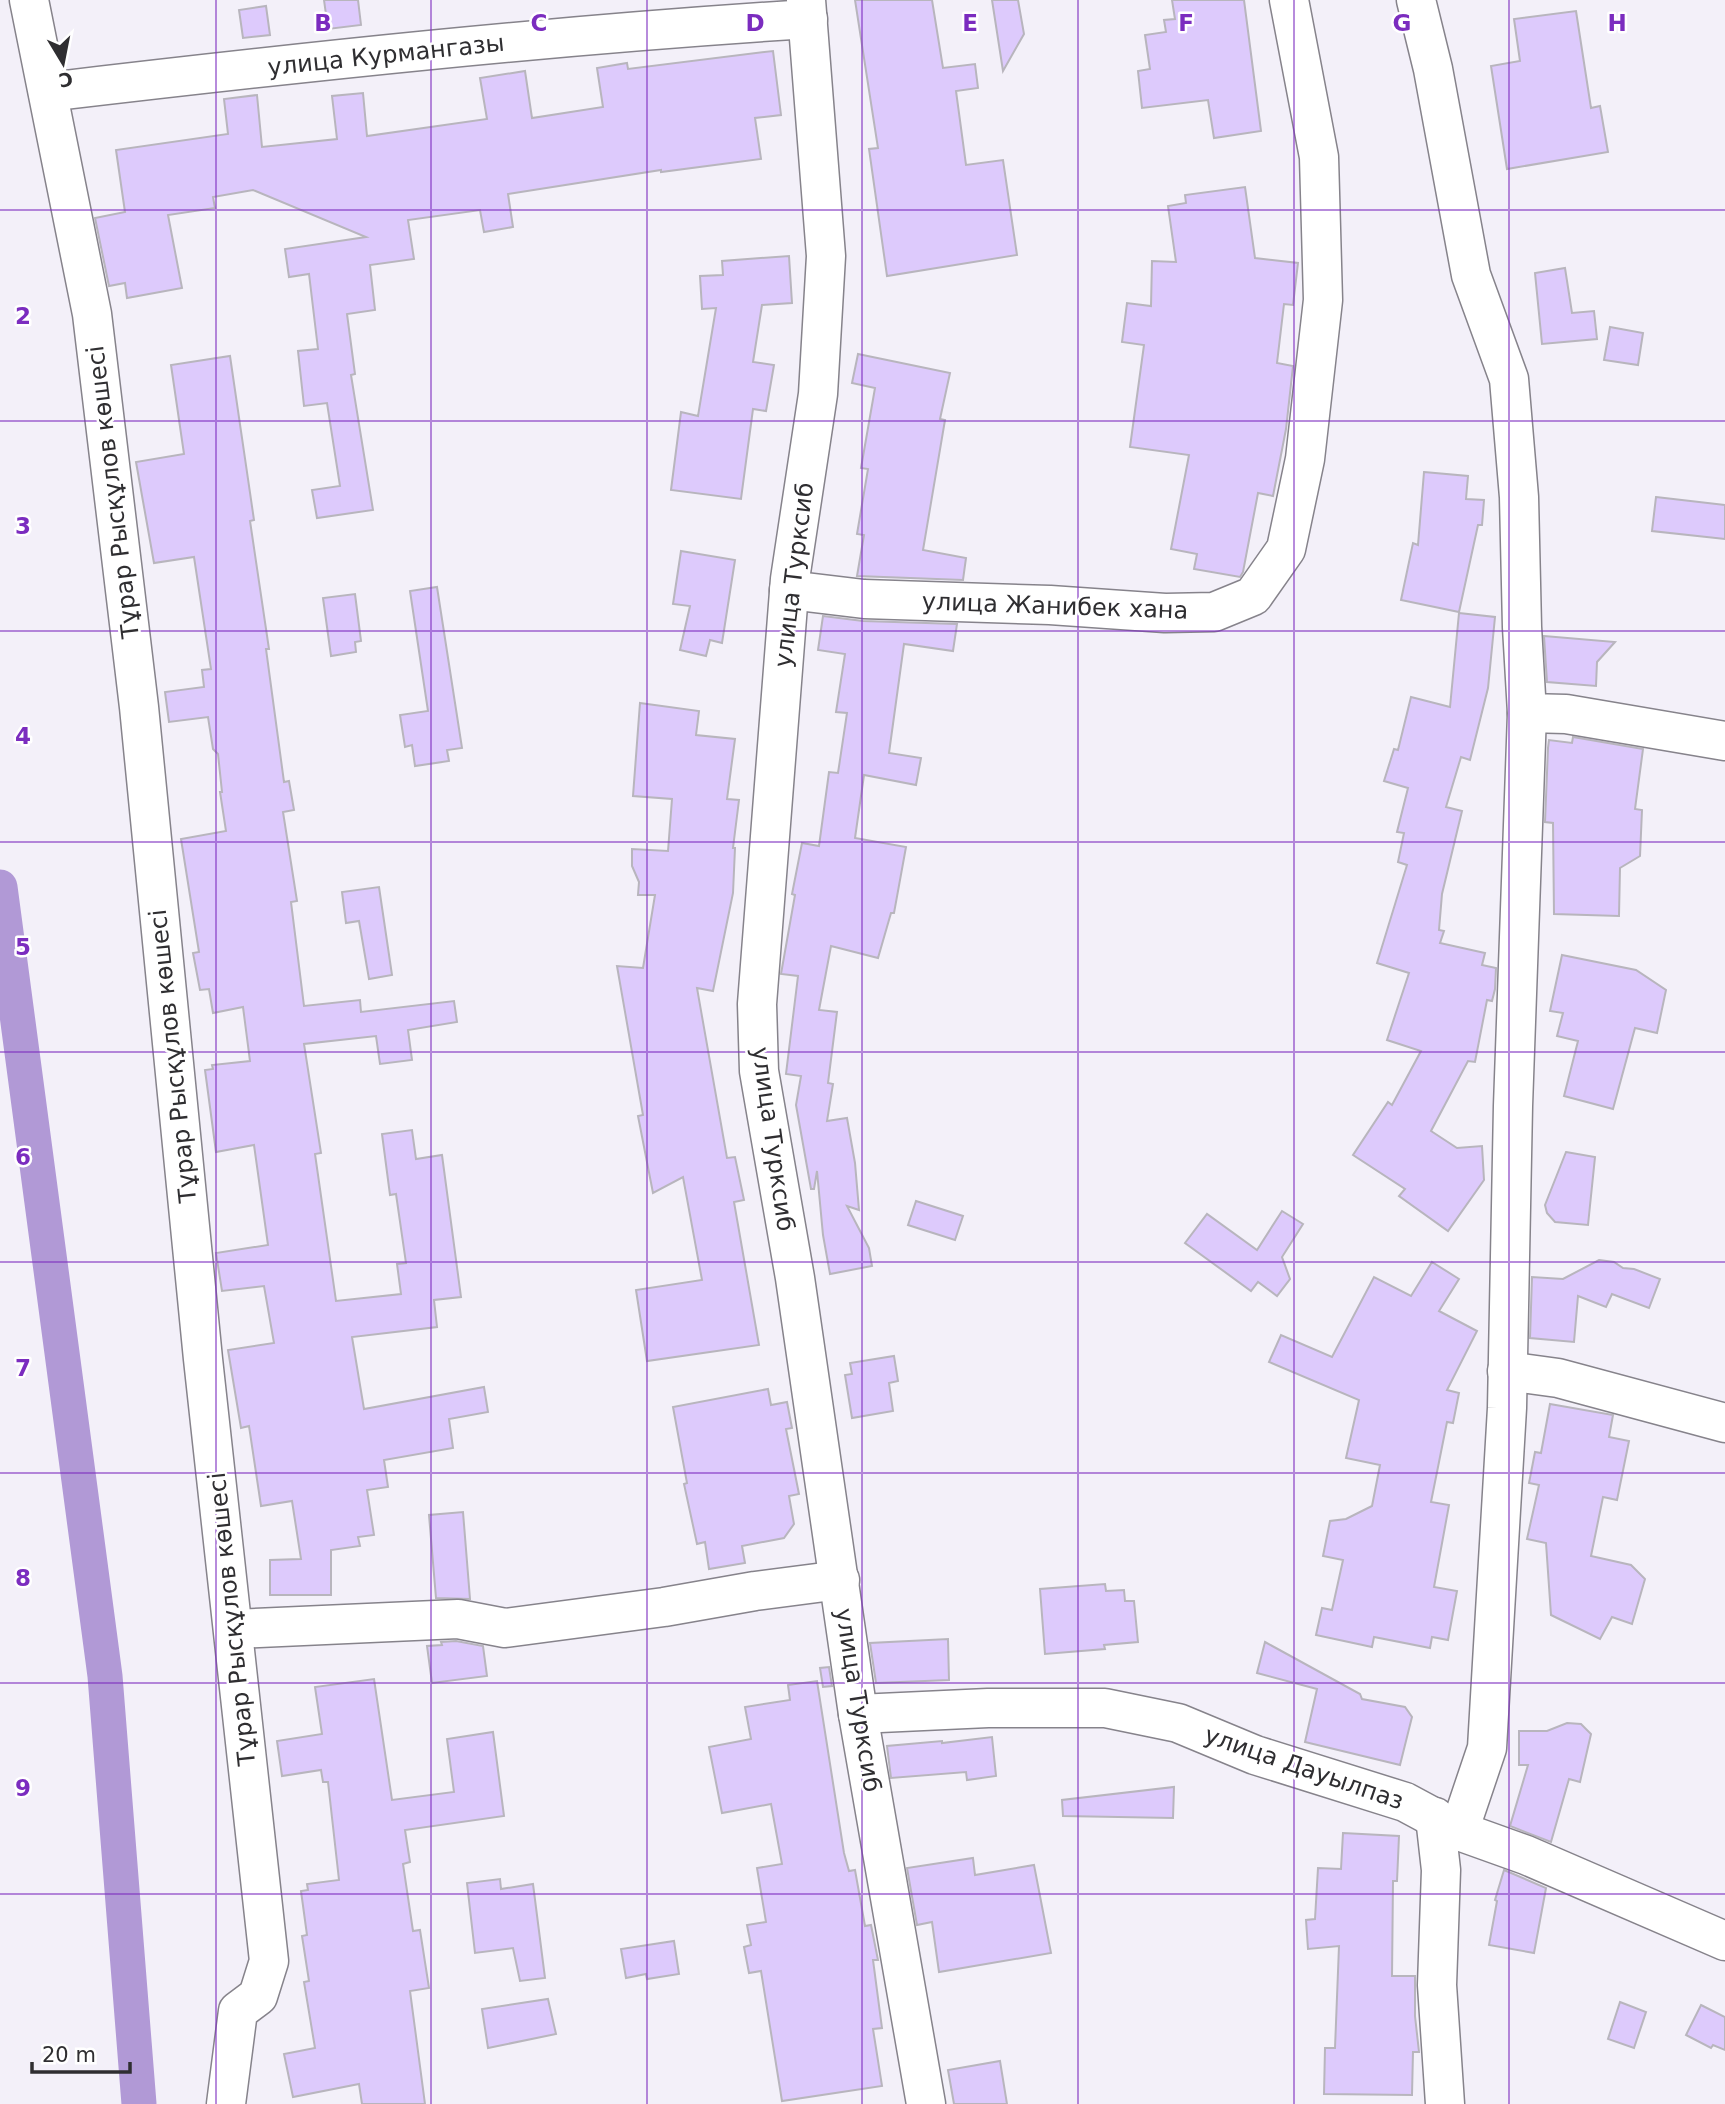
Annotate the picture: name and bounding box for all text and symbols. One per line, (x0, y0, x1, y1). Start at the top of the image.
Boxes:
text: B (314, 10, 332, 36)
text: C (531, 10, 547, 36)
text: D (745, 10, 765, 36)
text: E (962, 10, 978, 36)
text: F (1178, 10, 1194, 36)
text: G (1393, 10, 1411, 36)
text: H (1607, 10, 1627, 36)
north arrow (28, 28, 98, 98)
street label: улица Курмангазы (266, 29, 506, 81)
text: С (57, 68, 75, 92)
text: 2 (15, 303, 31, 329)
street label: Тұрар Рысқұлов көшесі (81, 344, 145, 641)
street label: улица Турксиб (769, 481, 819, 669)
text: 3 (15, 513, 31, 539)
street label: улица Жанибек хана (921, 587, 1189, 625)
text: 4 (15, 723, 31, 749)
street label: Тұрар Рысқұлов көшесі (144, 908, 202, 1205)
text: 5 (15, 934, 31, 960)
street label: улица Турксиб (746, 1045, 800, 1233)
text: 6 (15, 1144, 31, 1170)
text: 7 (15, 1355, 31, 1381)
street label: Тұрар Рысқұлов көшесі (203, 1471, 261, 1768)
text: 8 (15, 1565, 31, 1591)
street label: улица Турксиб (830, 1606, 886, 1794)
street label: улица Дауылпаз (1201, 1721, 1407, 1815)
text: 9 (15, 1775, 31, 1801)
scale bar (32, 2030, 130, 2074)
text: 20 m (42, 2043, 96, 2067)

